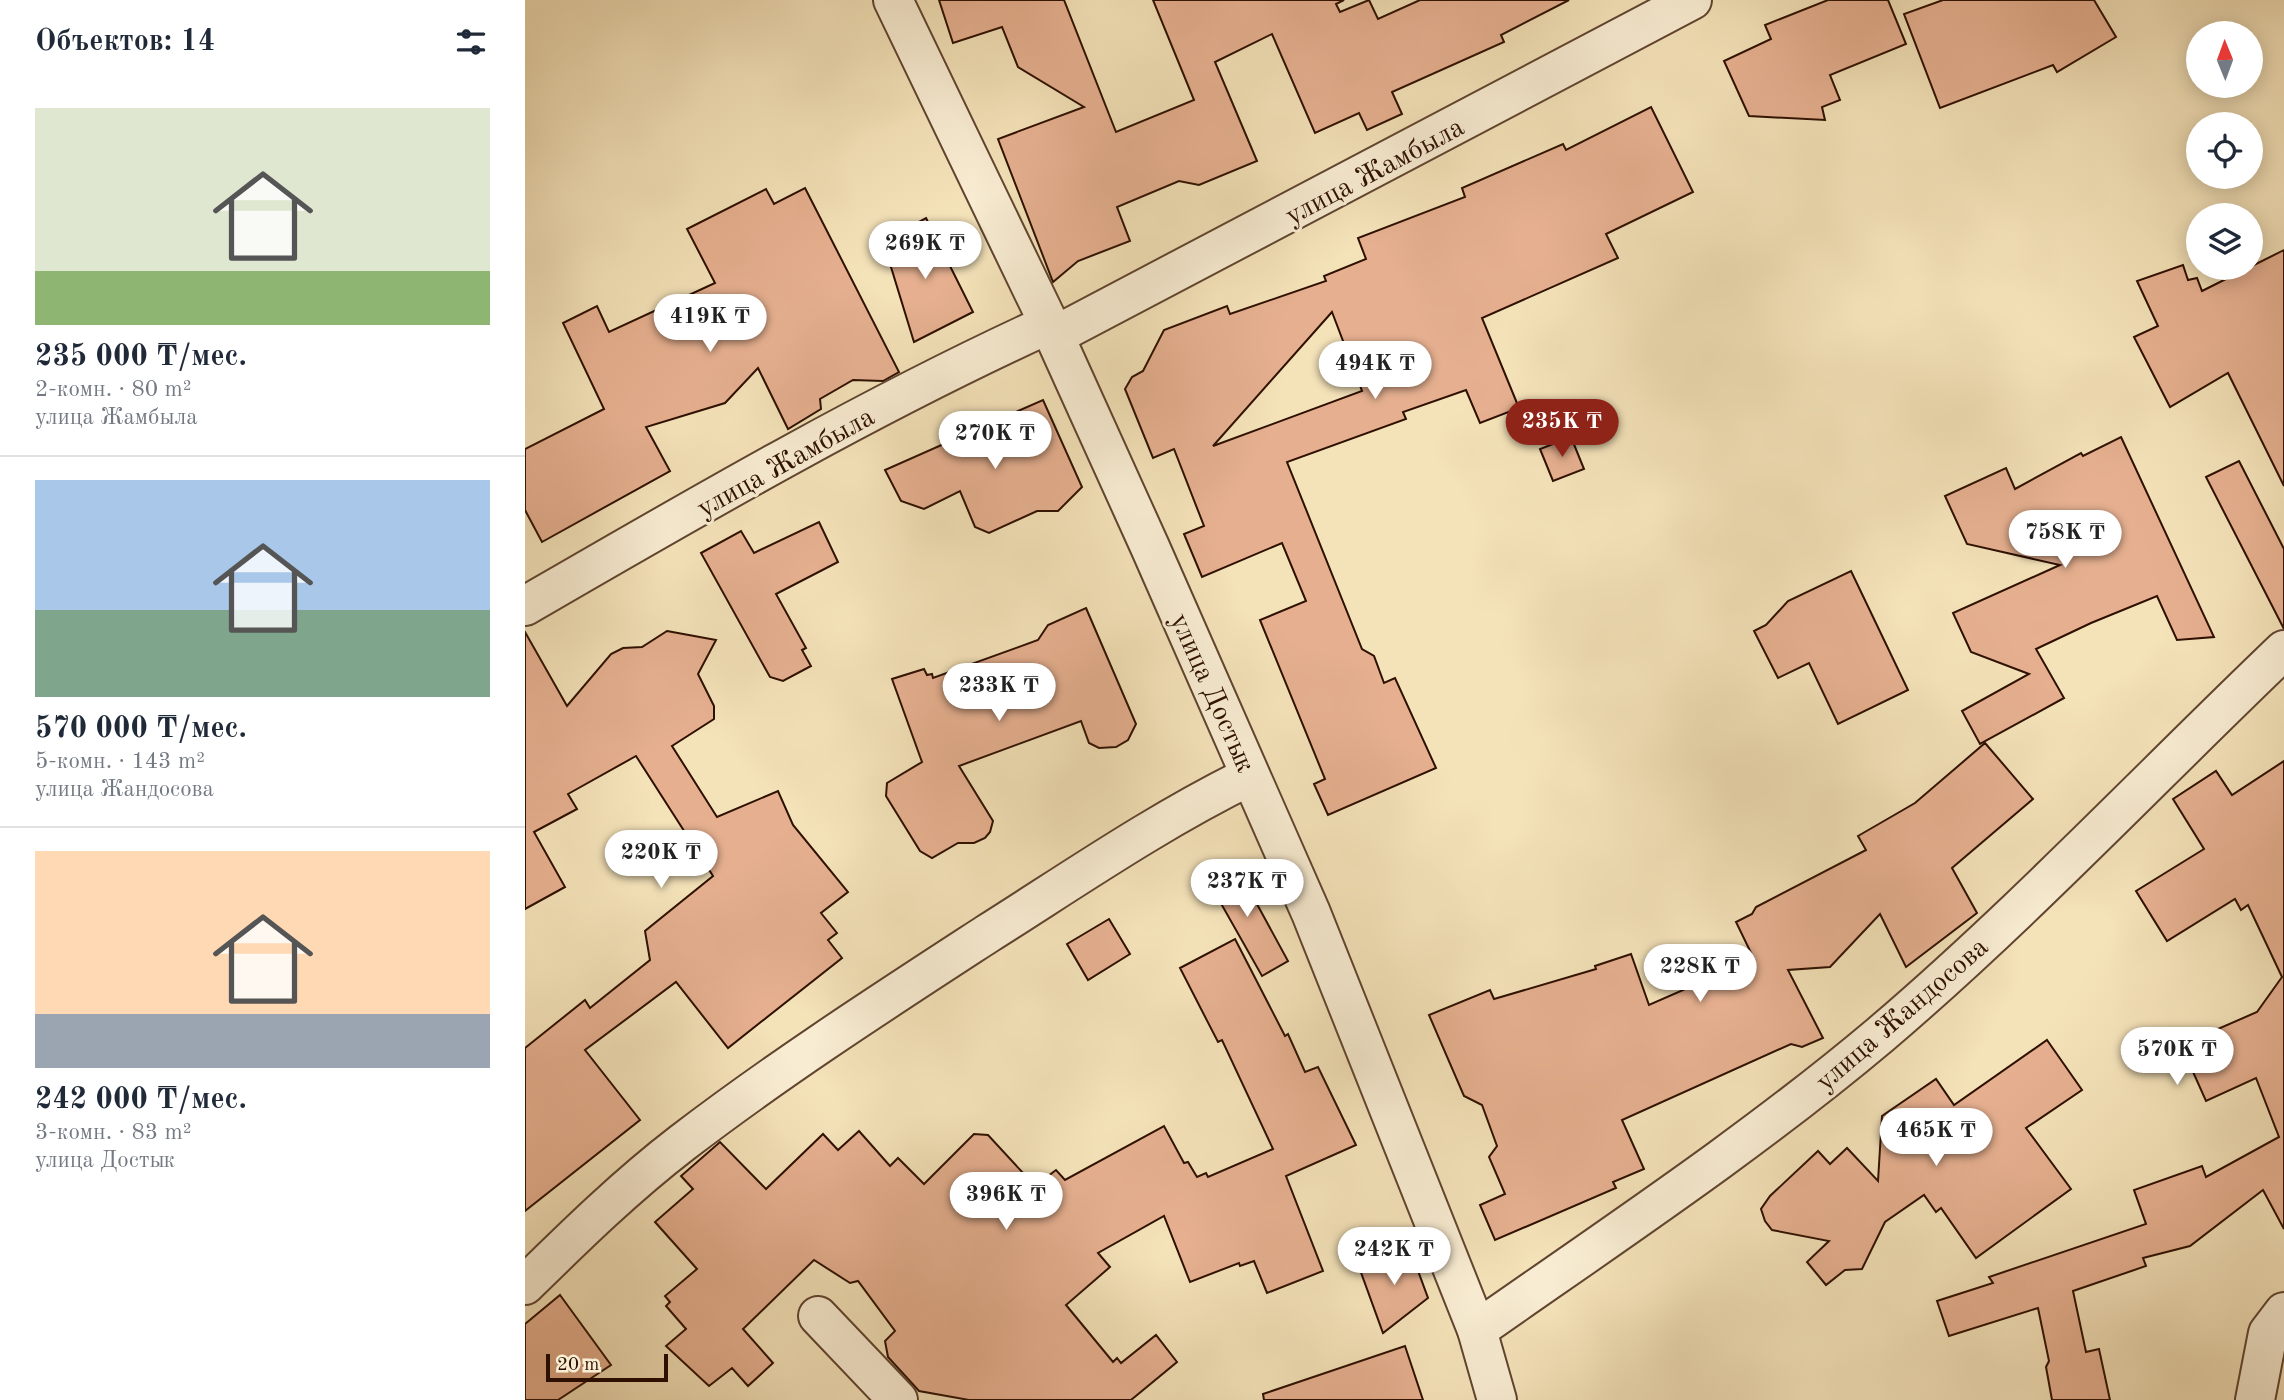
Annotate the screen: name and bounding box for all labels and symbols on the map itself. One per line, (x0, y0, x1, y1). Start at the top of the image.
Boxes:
north arrow (2186, 21, 2263, 98)
street label: улица Жамбыла (1281, 114, 1470, 231)
pin: 269K ₸ (868, 222, 982, 281)
pin: 419K ₸ (653, 294, 767, 354)
pin: 494K ₸ (1318, 342, 1432, 401)
pin: 235K ₸ (1505, 400, 1619, 459)
street label: улица Жамбыла (693, 403, 880, 524)
pin: 270K ₸ (938, 412, 1052, 471)
pin: 758K ₸ (2008, 510, 2122, 570)
street label: улица Достык (1164, 610, 1259, 777)
pin: 233K ₸ (942, 664, 1056, 723)
pin: 220K ₸ (604, 830, 718, 890)
pin: 237K ₸ (1190, 860, 1304, 919)
street label: улица Жандосова (1812, 933, 1994, 1097)
pin: 228K ₸ (1643, 944, 1757, 1004)
pin: 570K ₸ (2120, 1028, 2234, 1087)
pin: 465K ₸ (1879, 1108, 1993, 1168)
pin: 396K ₸ (949, 1172, 1063, 1232)
pin: 242K ₸ (1337, 1228, 1451, 1287)
scale bar (546, 1351, 669, 1383)

